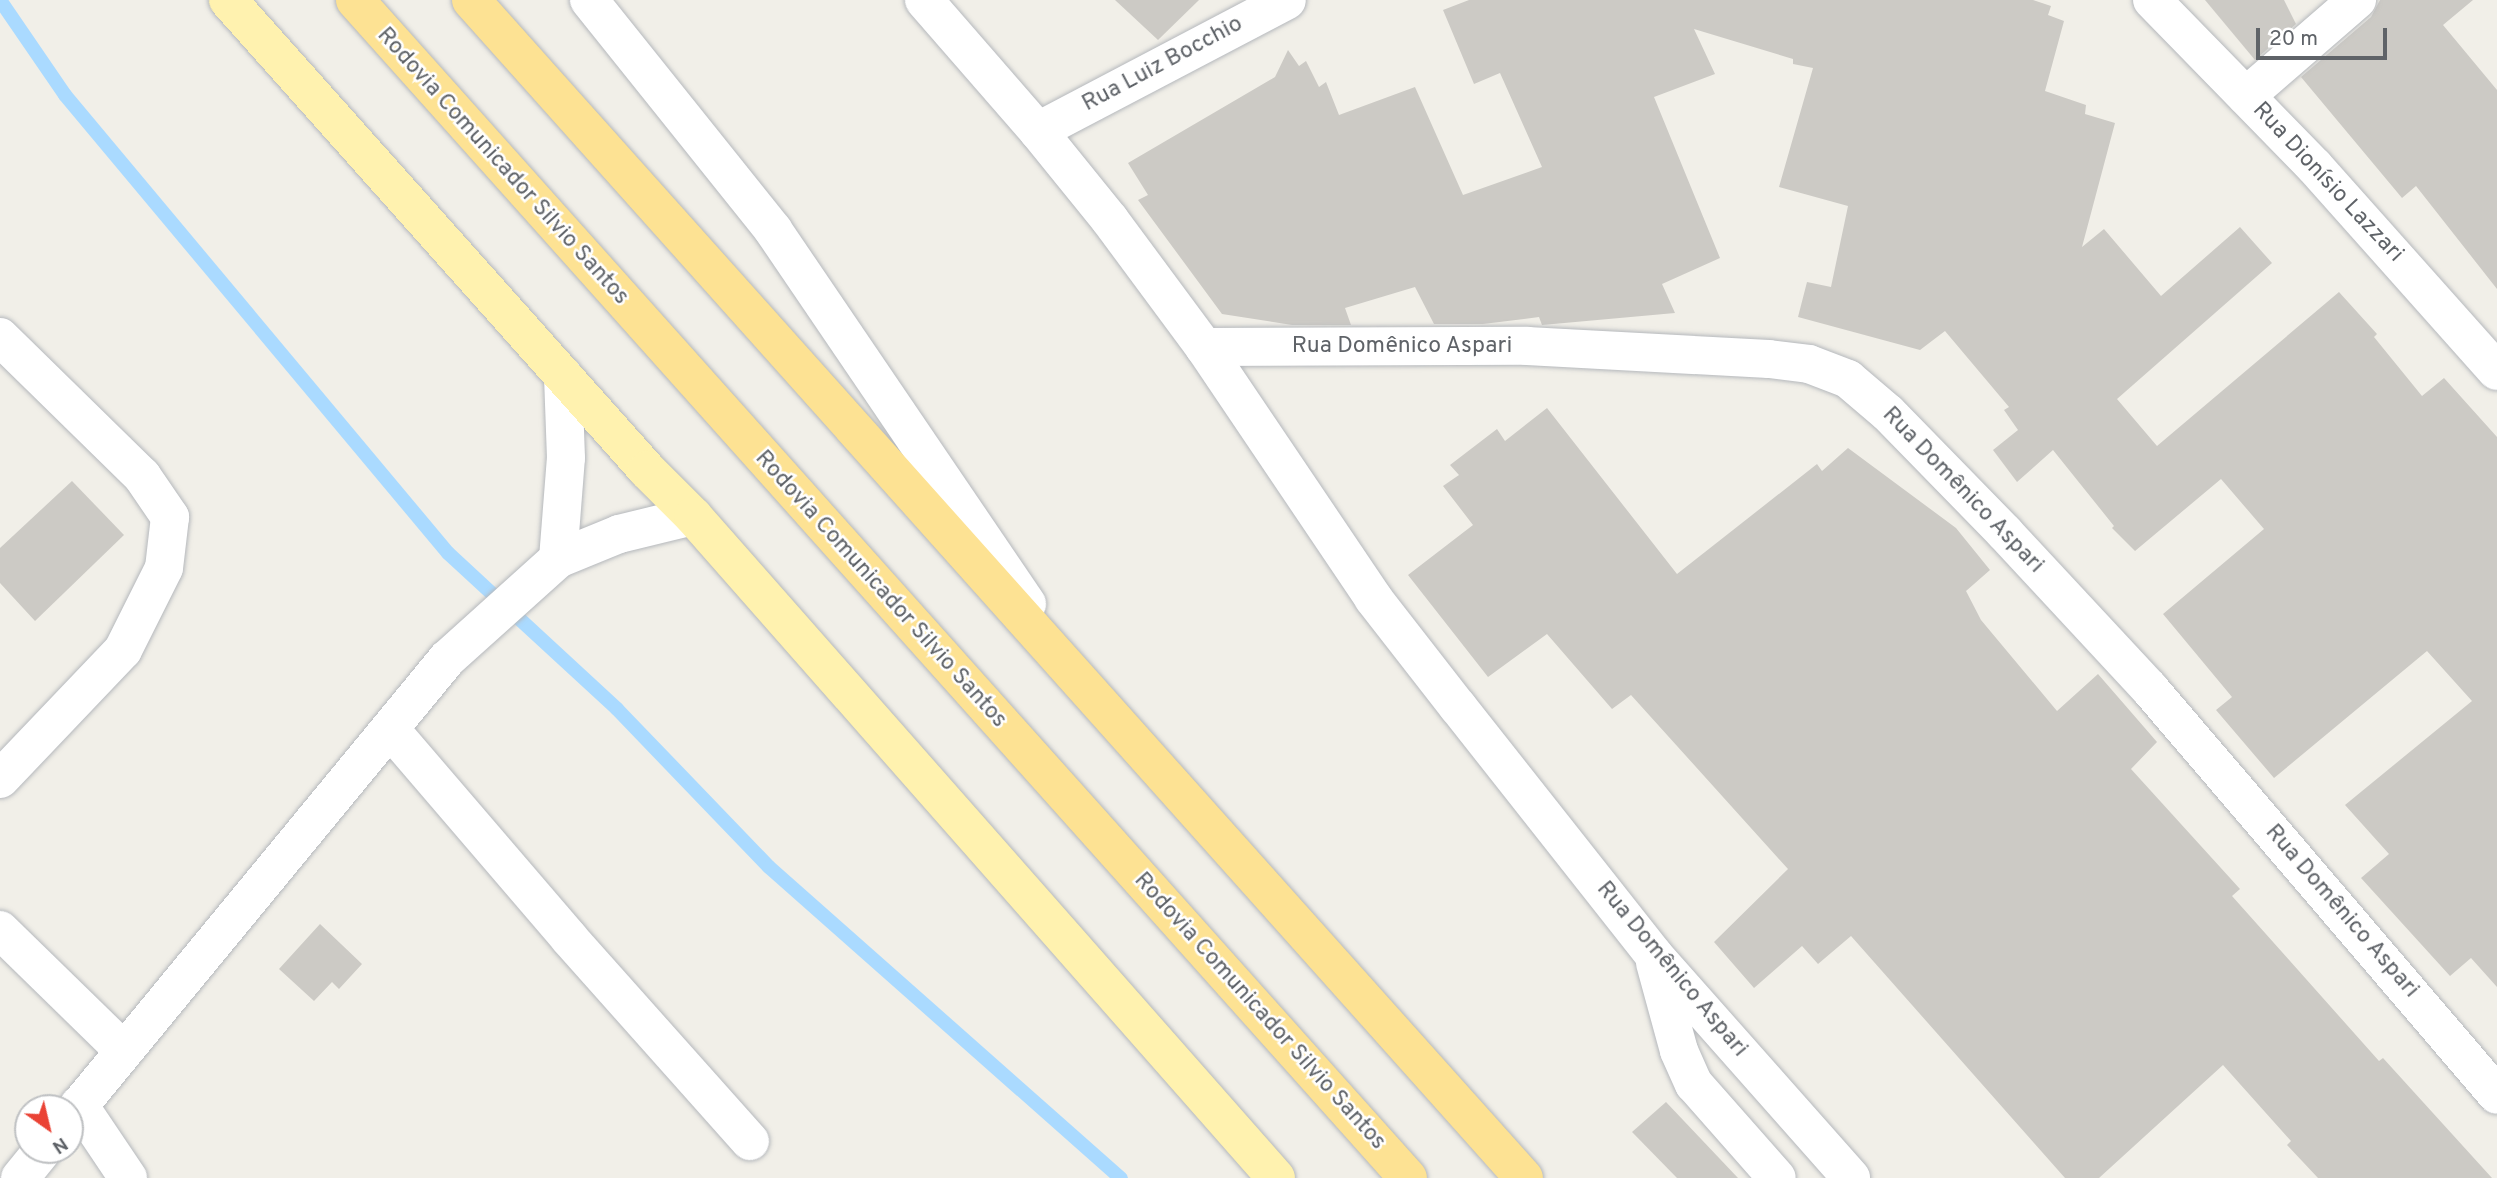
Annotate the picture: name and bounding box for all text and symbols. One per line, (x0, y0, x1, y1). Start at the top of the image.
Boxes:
street label: Rua Luiz Bocchio (1078, 11, 1248, 119)
scale bar (2259, 14, 2390, 58)
street label: Rodovia Comunicador Silvio Santos (370, 23, 634, 311)
text: 20 m (2269, 26, 2318, 53)
street label: Rua Dionísio Lazzari (2246, 97, 2408, 269)
street label: Rua Domênico Aspari (1291, 333, 1513, 361)
street label: Rua Domênico Aspari (1875, 402, 2049, 580)
street label: Rodovia Comunicador Silvio Santos (748, 446, 1012, 734)
street label: Rua Domênico Aspari (2258, 819, 2424, 1005)
street label: Rodovia Comunicador Silvio Santos (1127, 868, 1391, 1156)
street label: Rua Domênico Aspari (1589, 876, 1753, 1064)
north arrow (14, 1094, 84, 1164)
text: N (47, 1131, 72, 1159)

